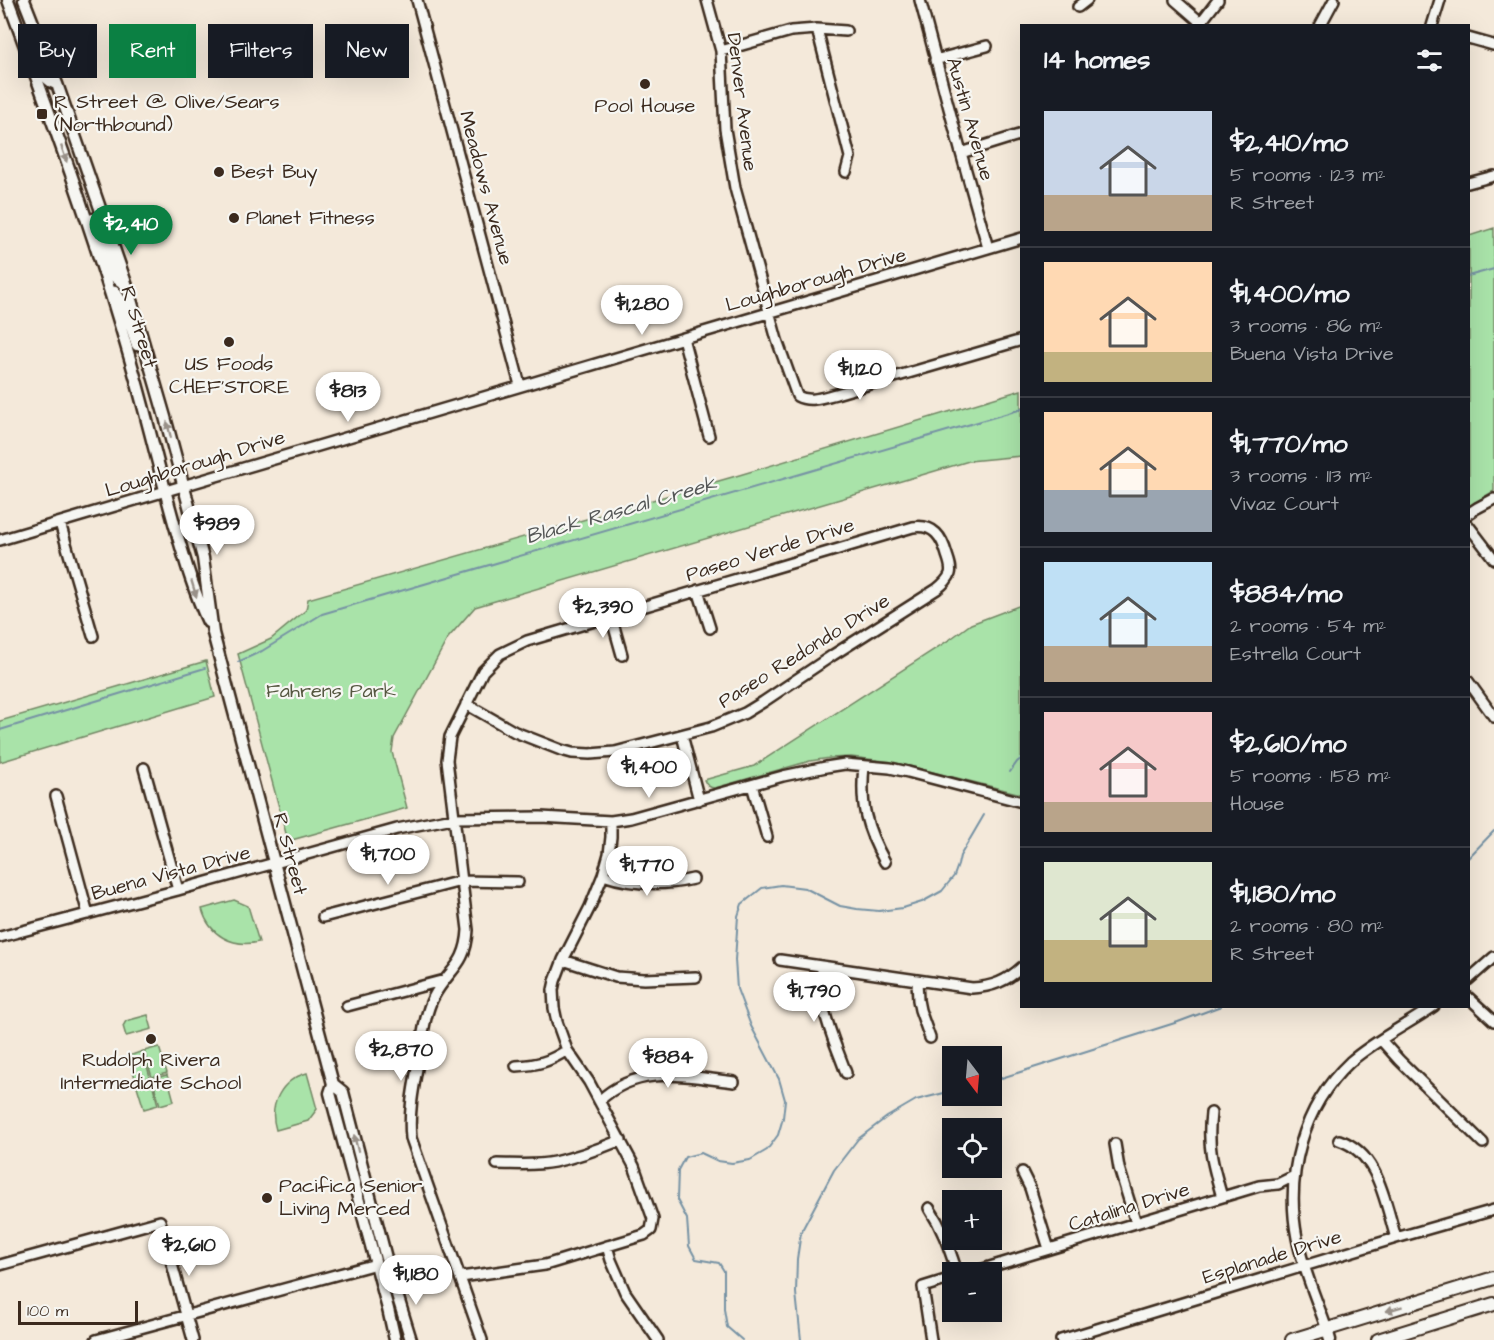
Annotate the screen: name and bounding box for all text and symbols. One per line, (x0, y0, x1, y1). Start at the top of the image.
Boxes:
chip: Buy (18, 24, 97, 78)
chip: Rent (109, 24, 196, 78)
chip: Filters (208, 24, 313, 78)
chip: New (325, 24, 409, 78)
street label: Denver Avenue (720, 31, 764, 173)
text: 14 homes (1044, 42, 1150, 78)
icon: filters (1413, 44, 1446, 77)
street label: Austin Avenue (939, 54, 1001, 184)
marker: Pool House (638, 77, 652, 91)
place label: R Street @ Olive/Sears (Northbound) (54, 88, 280, 139)
place label: Pool House (595, 92, 696, 120)
marker: R Street @ Olive/Sears (Northbound) (35, 107, 49, 121)
street label: Meadows Avenue (452, 108, 520, 268)
text: $2,410/mo (1230, 125, 1348, 161)
icon: home (1092, 135, 1164, 207)
one-way arrow (59, 145, 69, 163)
place label: Best Buy (231, 158, 318, 187)
text: 5 rooms · 123 m² (1230, 161, 1385, 189)
marker: Best Buy (212, 165, 226, 179)
text: R Street (1230, 189, 1314, 217)
place label: Planet Fitness (246, 204, 375, 232)
pin: $2,410 (82, 205, 180, 256)
text: $2,410 (104, 210, 158, 238)
marker: Planet Fitness (227, 211, 241, 225)
street label: Loughborough Drive (722, 241, 910, 320)
text: $1,400/mo (1230, 276, 1350, 312)
street label: R Street (113, 283, 165, 371)
pin: $1,280 (593, 285, 691, 336)
icon: home (1092, 286, 1164, 358)
text: $1,280 (615, 290, 669, 318)
text: 3 rooms · 86 m² (1230, 312, 1383, 340)
marker: US Foods CHEF'STORE (222, 335, 236, 349)
text: Buena Vista Drive (1230, 340, 1393, 368)
place label: US Foods CHEF'STORE (169, 350, 289, 401)
pin: $1,120 (811, 350, 909, 401)
text: $1,120 (838, 355, 882, 383)
pin: $813 (312, 372, 384, 423)
text: $813 (330, 377, 366, 405)
one-way arrow (163, 421, 173, 440)
street label: Loughborough Drive (102, 423, 289, 506)
text: $1,770/mo (1230, 426, 1348, 462)
icon: home (1092, 436, 1164, 508)
text: 3 rooms · 113 m² (1230, 462, 1373, 490)
water label: Black Rascal Creek (522, 469, 721, 551)
text: Vivaz Court (1230, 490, 1339, 518)
pin: $989 (181, 505, 253, 556)
text: $989 (194, 510, 240, 538)
street label: Paseo Verde Drive (682, 511, 858, 589)
text: $884/mo (1230, 576, 1343, 612)
one-way arrow (190, 580, 199, 598)
icon: home (1092, 586, 1164, 658)
street label: Paseo Redondo Drive (713, 587, 895, 715)
pin: $2,390 (554, 588, 652, 639)
text: $2,390 (573, 593, 633, 621)
text: 2 rooms · 54 m² (1230, 612, 1386, 640)
text: Estrella Court (1230, 640, 1361, 668)
park label: Fahrens Park (266, 677, 396, 705)
text: $2,610/mo (1230, 726, 1347, 762)
icon: home (1092, 736, 1164, 808)
pin: $1,400 (600, 748, 698, 799)
text: $1,400 (621, 753, 677, 781)
text: 5 rooms · 158 m² (1230, 762, 1391, 790)
text: House (1230, 790, 1284, 818)
street label: R Street (266, 810, 314, 898)
pin: $1,700 (339, 835, 437, 886)
street label: Buena Vista Drive (88, 838, 254, 908)
text: $1,700 (361, 840, 415, 868)
pin: $1,770 (598, 846, 696, 897)
text: $1,770 (620, 851, 674, 879)
text: $1,180/mo (1230, 876, 1336, 912)
icon: home (1092, 886, 1164, 958)
text: 2 rooms · 80 m² (1230, 912, 1384, 940)
text: R Street (1230, 940, 1314, 968)
pin: $1,790 (765, 972, 863, 1023)
text: $1,790 (787, 977, 841, 1005)
pin: $2,870 (352, 1031, 450, 1082)
marker: Rudolph Rivera Intermediate School (144, 1032, 158, 1046)
text: $2,870 (369, 1036, 433, 1064)
pin: $884 (632, 1038, 704, 1089)
text: $884 (643, 1043, 693, 1071)
place label: Rudolph Rivera Intermediate School (61, 1046, 241, 1097)
north arrow (942, 1046, 1002, 1106)
map controls (942, 1046, 1002, 1322)
button: locate (942, 1118, 1002, 1178)
one-way arrow (350, 1134, 360, 1152)
place label: Pacifica Senior Living Merced (279, 1172, 422, 1224)
street label: Catalina Drive (1065, 1175, 1193, 1239)
button: + (942, 1190, 1002, 1250)
marker: Pacifica Senior Living Merced (260, 1191, 274, 1205)
street label: Esplanade Drive (1199, 1223, 1345, 1291)
pin: $2,610 (140, 1226, 238, 1277)
text: $2,610 (162, 1231, 216, 1259)
pin: $1,180 (367, 1255, 465, 1306)
text: $1,180 (393, 1260, 439, 1288)
button: − (942, 1262, 1002, 1322)
scale bar (18, 1298, 138, 1326)
text: 100 m (27, 1300, 68, 1322)
one-way arrow (1385, 1304, 1403, 1314)

